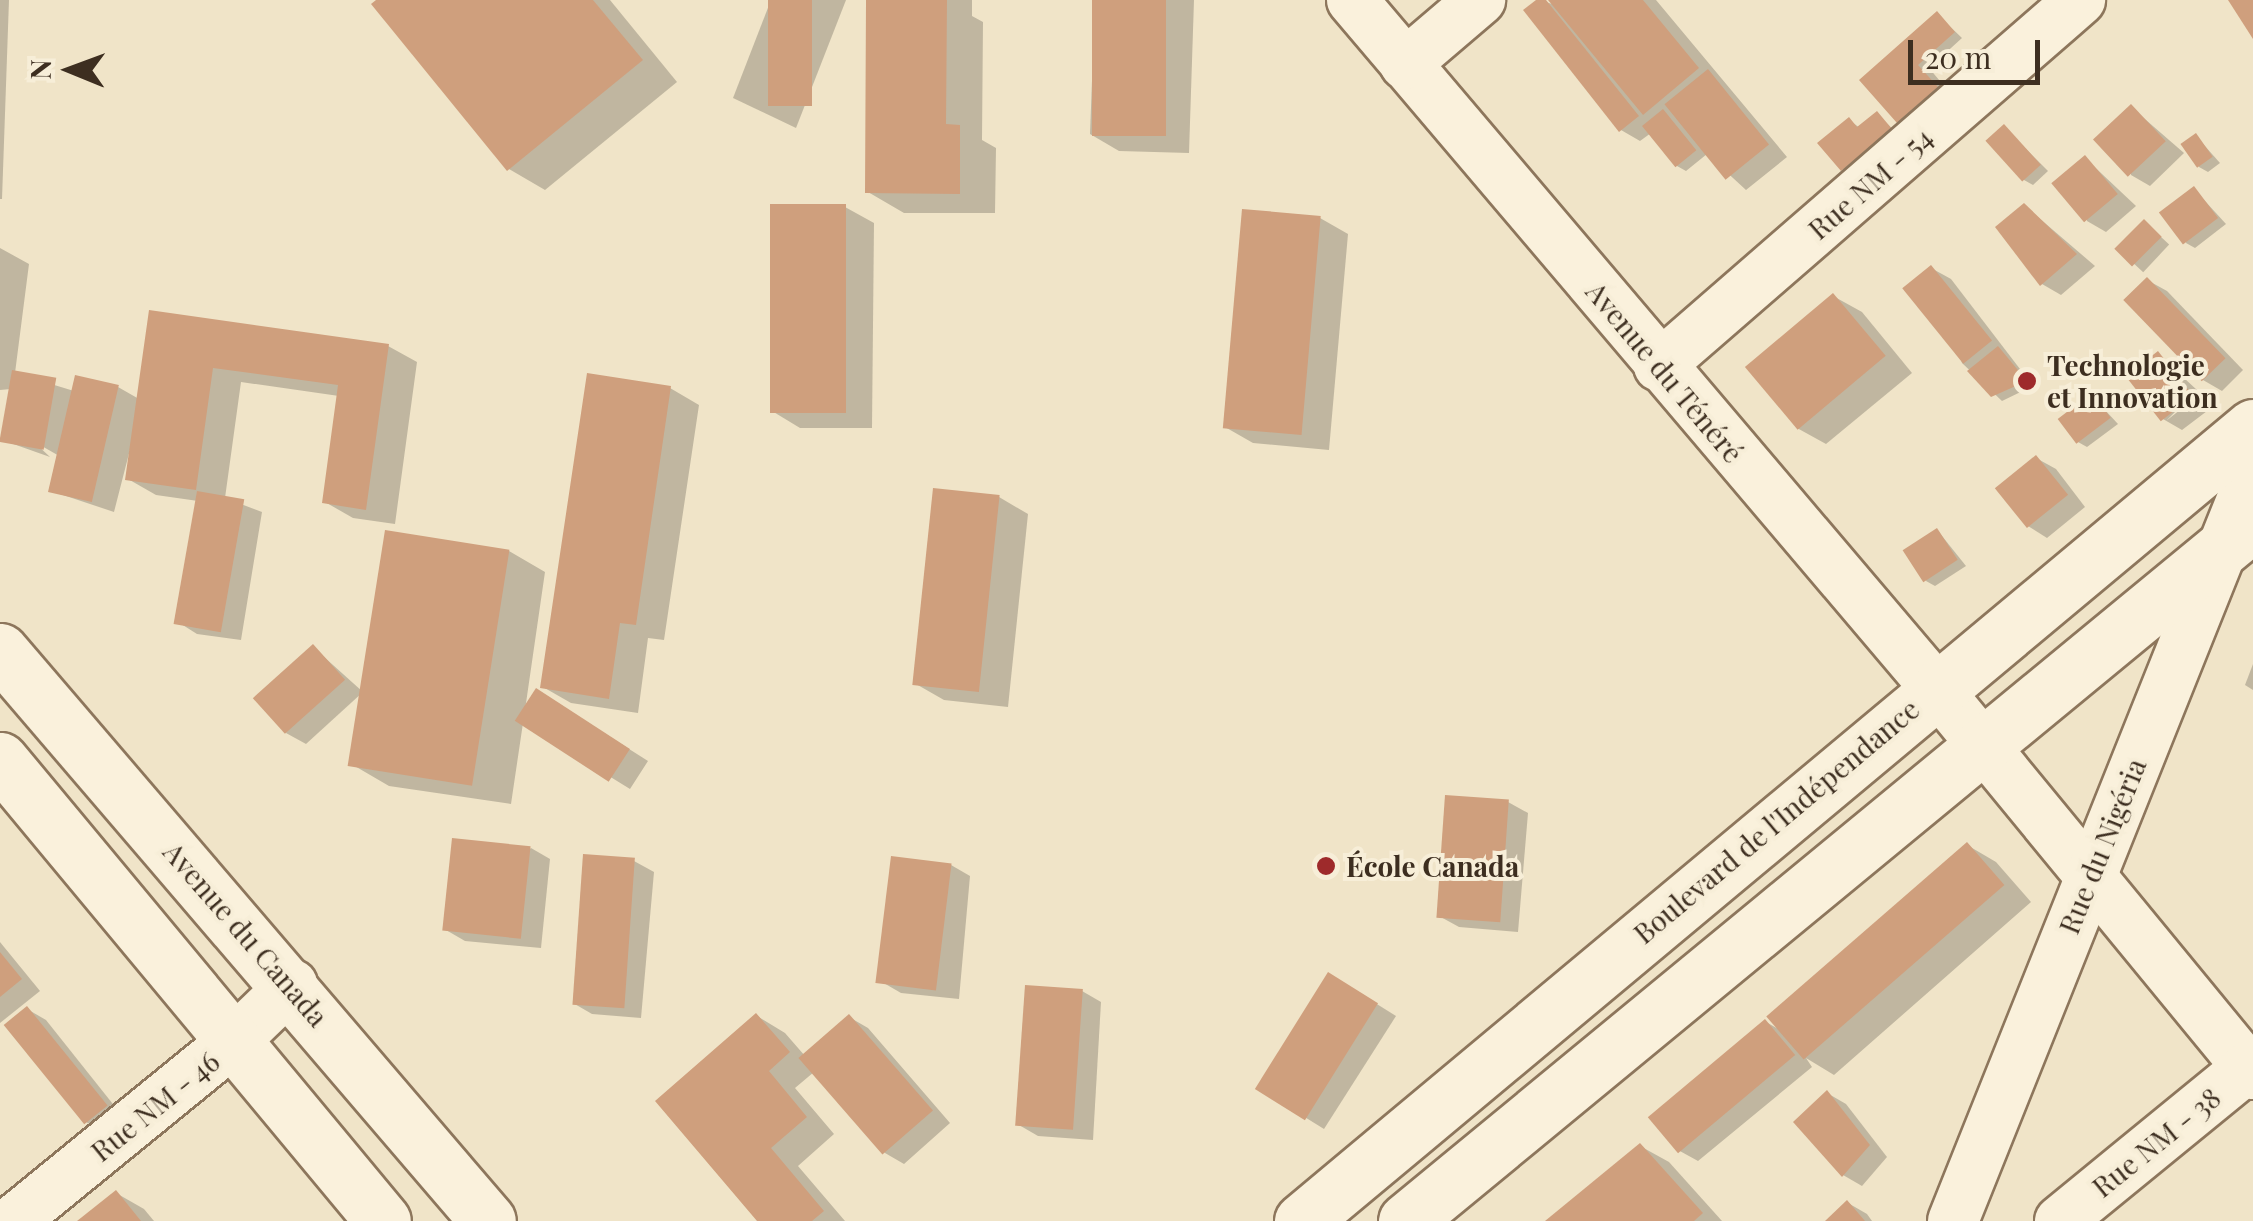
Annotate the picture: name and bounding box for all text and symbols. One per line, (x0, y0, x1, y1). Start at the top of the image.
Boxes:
north arrow (20, 20, 120, 120)
scale bar (1913, 20, 2046, 82)
text: 20 m (1925, 37, 1991, 77)
text: N (21, 59, 58, 80)
street label: Rue NM - 54 (1801, 120, 1939, 246)
street label: Avenue du Ténéré (1579, 275, 1751, 469)
place label: Technologie et Innovation (2047, 348, 2218, 414)
marker: Technologie et Innovation (2016, 370, 2038, 392)
street label: Boulevard de l'Indépendance (1626, 692, 1926, 950)
street label: Rue du Nigéria (2052, 754, 2152, 938)
street label: Avenue du Canada (157, 835, 335, 1033)
place label: École Canada (1346, 849, 1519, 883)
marker: École Canada (1315, 855, 1337, 877)
street label: Rue NM - 46 (84, 1044, 226, 1168)
street label: Rue NM - 38 (2085, 1080, 2227, 1204)

